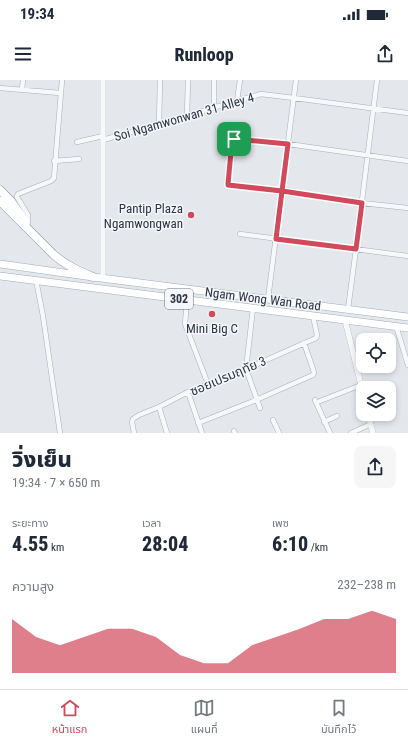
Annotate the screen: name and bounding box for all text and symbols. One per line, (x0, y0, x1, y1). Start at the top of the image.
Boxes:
text: 19:34 (20, 5, 54, 23)
icon: menu (12, 43, 34, 65)
icon: share (374, 43, 396, 65)
text: Runloop (174, 44, 234, 65)
street label: Soi Ngamwonwan 31 Alley 4 (112, 90, 256, 144)
pin (217, 122, 251, 156)
icon: arrive (223, 128, 245, 150)
place label: Pantip Plaza Ngamwongwan (104, 201, 183, 231)
marker: Pantip Plaza Ngamwongwan (186, 210, 196, 220)
street label: Ngam Wong Wan Road (204, 284, 322, 314)
road number: 302 (165, 289, 193, 309)
marker: Mini Big C (207, 309, 217, 319)
place label: Mini Big C (186, 321, 238, 336)
map controls (356, 333, 396, 421)
button: locate (356, 333, 396, 373)
street label: ซอยเปรมฤทัย 3 (188, 353, 268, 399)
button: layers (356, 381, 396, 421)
button: share (354, 446, 396, 488)
text: วิ่งเย็น (12, 447, 72, 472)
text: 19:34 · 7 × 650 m (12, 475, 100, 490)
text: ระยะทาง (12, 517, 48, 530)
text: เวลา (142, 517, 161, 530)
text: เพซ (272, 517, 289, 530)
text: 4.55 (12, 532, 48, 556)
text: 28:04 (142, 532, 188, 556)
text: 6:10 (272, 532, 308, 556)
text: km (48, 541, 64, 554)
text: /km (308, 541, 328, 554)
text: 232–238 m (337, 577, 396, 592)
text: ความสูง (12, 579, 54, 594)
tab: หน้าแรก (52, 697, 87, 738)
tab: แผนที่ (191, 697, 218, 738)
tab: บันทึกไว้ (321, 697, 356, 738)

